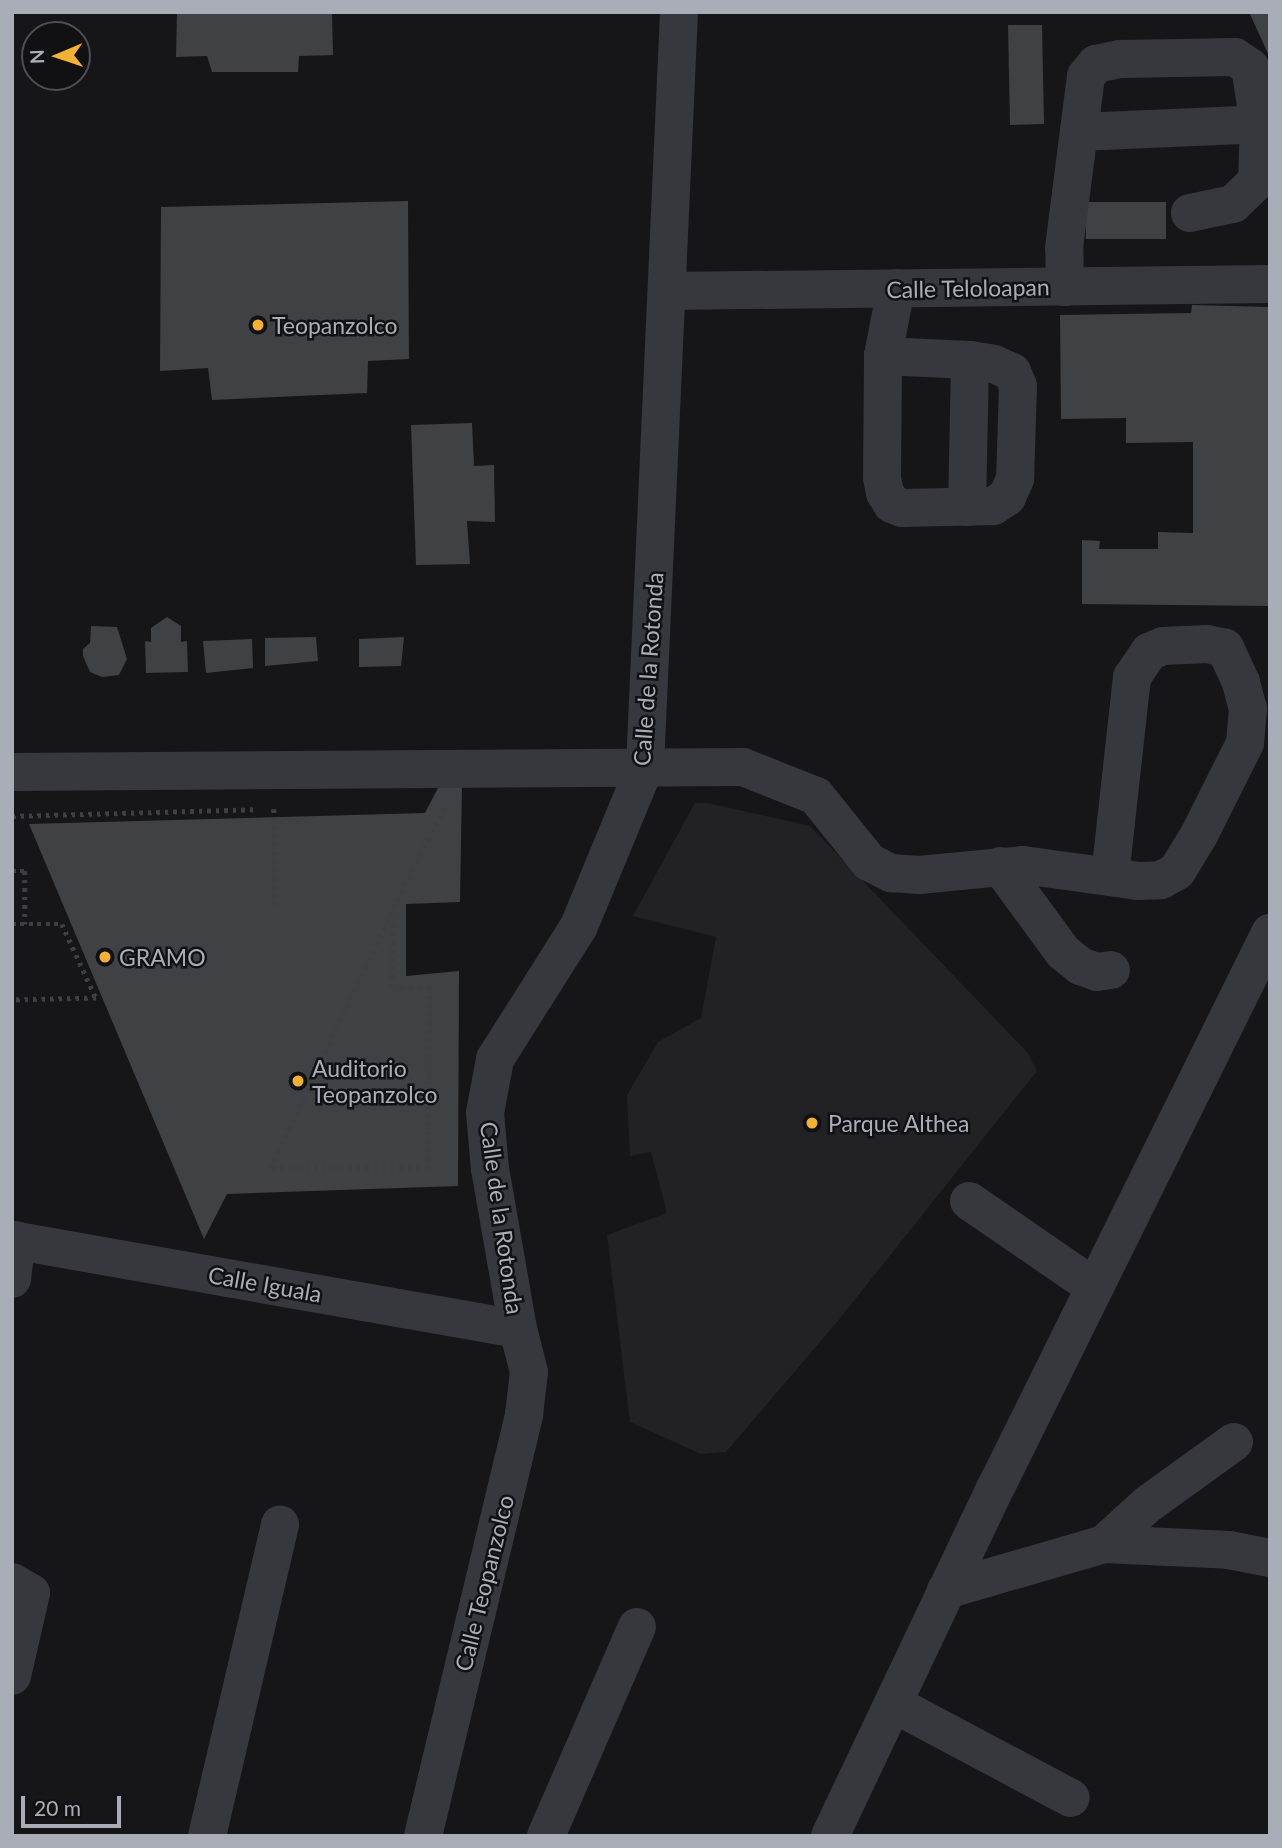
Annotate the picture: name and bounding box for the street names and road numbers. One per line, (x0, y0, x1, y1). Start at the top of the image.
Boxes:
street label: Calle Teloloapan (886, 273, 1050, 303)
street label: Calle de la Rotonda (627, 571, 669, 767)
street label: Calle de la Rotonda (475, 1120, 529, 1316)
street label: Calle Iguala (206, 1260, 324, 1308)
street label: Calle Teopanzolco (449, 1492, 519, 1674)

